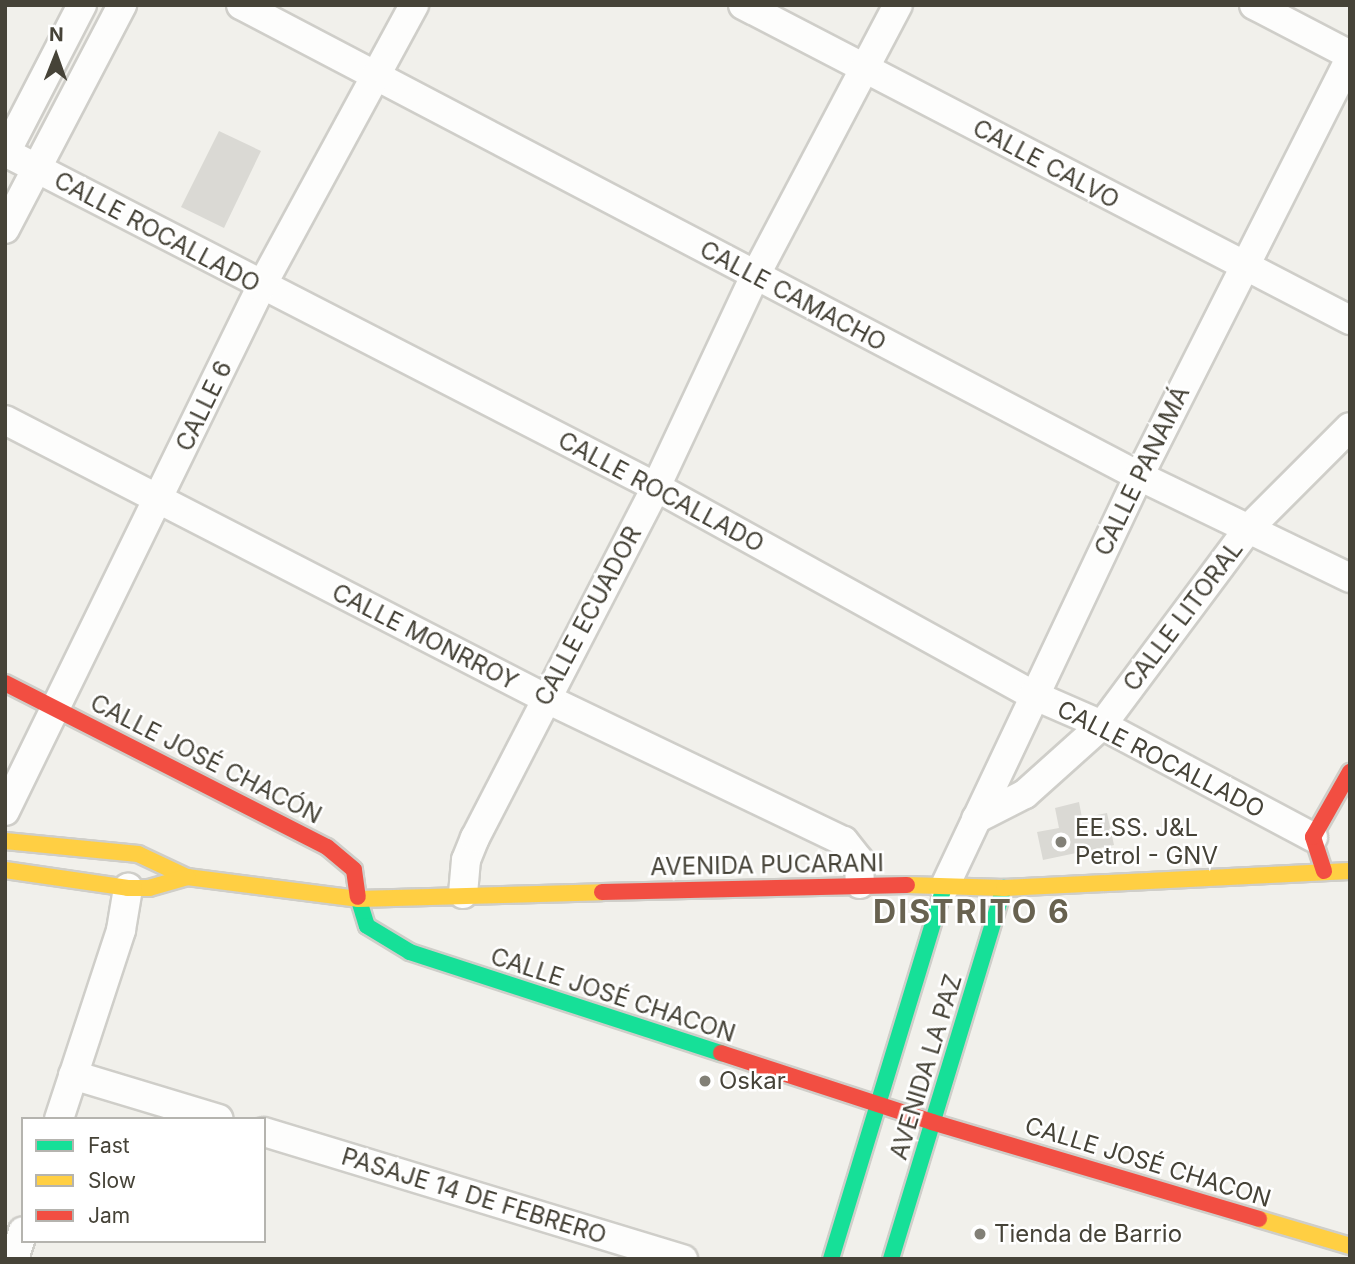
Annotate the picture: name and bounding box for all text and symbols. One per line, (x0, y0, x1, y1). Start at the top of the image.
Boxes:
north arrow (21, 21, 91, 91)
text: N (49, 23, 64, 46)
street label: CALLE CALVO (968, 113, 1124, 215)
street label: CALLE ROCALLADO (49, 166, 265, 298)
street label: CALLE CAMACHO (695, 235, 891, 357)
street label: CALLE 6 (170, 356, 238, 456)
street label: CALLE PANAMÁ (1089, 382, 1195, 560)
street label: CALLE ROCALLADO (553, 426, 769, 558)
street label: CALLE ECUADOR (529, 521, 647, 711)
street label: CALLE LITORAL (1117, 535, 1249, 697)
street label: CALLE MONRROY (327, 578, 523, 696)
street label: CALLE JOSÉ CHACÓN (86, 688, 326, 830)
street label: CALLE ROCALLADO (1053, 694, 1269, 824)
place label: EE.SS. J&L Petrol - GNV (1075, 814, 1218, 870)
marker: EE.SS. J&L Petrol - GNV (1053, 834, 1069, 850)
street label: AVENIDA PUCARANI (650, 849, 884, 881)
district label: DISTRITO 6 (874, 893, 1070, 931)
street label: CALLE JOSÉ CHACON (487, 942, 739, 1048)
street label: AVENIDA LA PAZ (884, 971, 968, 1163)
place label: Oskar (719, 1067, 786, 1095)
marker: Oskar (697, 1073, 713, 1089)
street label: CALLE JOSÉ CHACON (1022, 1111, 1274, 1213)
legend (21, 1117, 266, 1243)
text: Fast (88, 1133, 130, 1158)
street label: PASAJE 14 DE FEBRERO (338, 1142, 610, 1250)
text: Slow (88, 1168, 136, 1193)
text: Jam (88, 1203, 130, 1228)
place label: Tienda de Barrio (994, 1220, 1182, 1248)
marker: Tienda de Barrio (972, 1226, 988, 1242)

